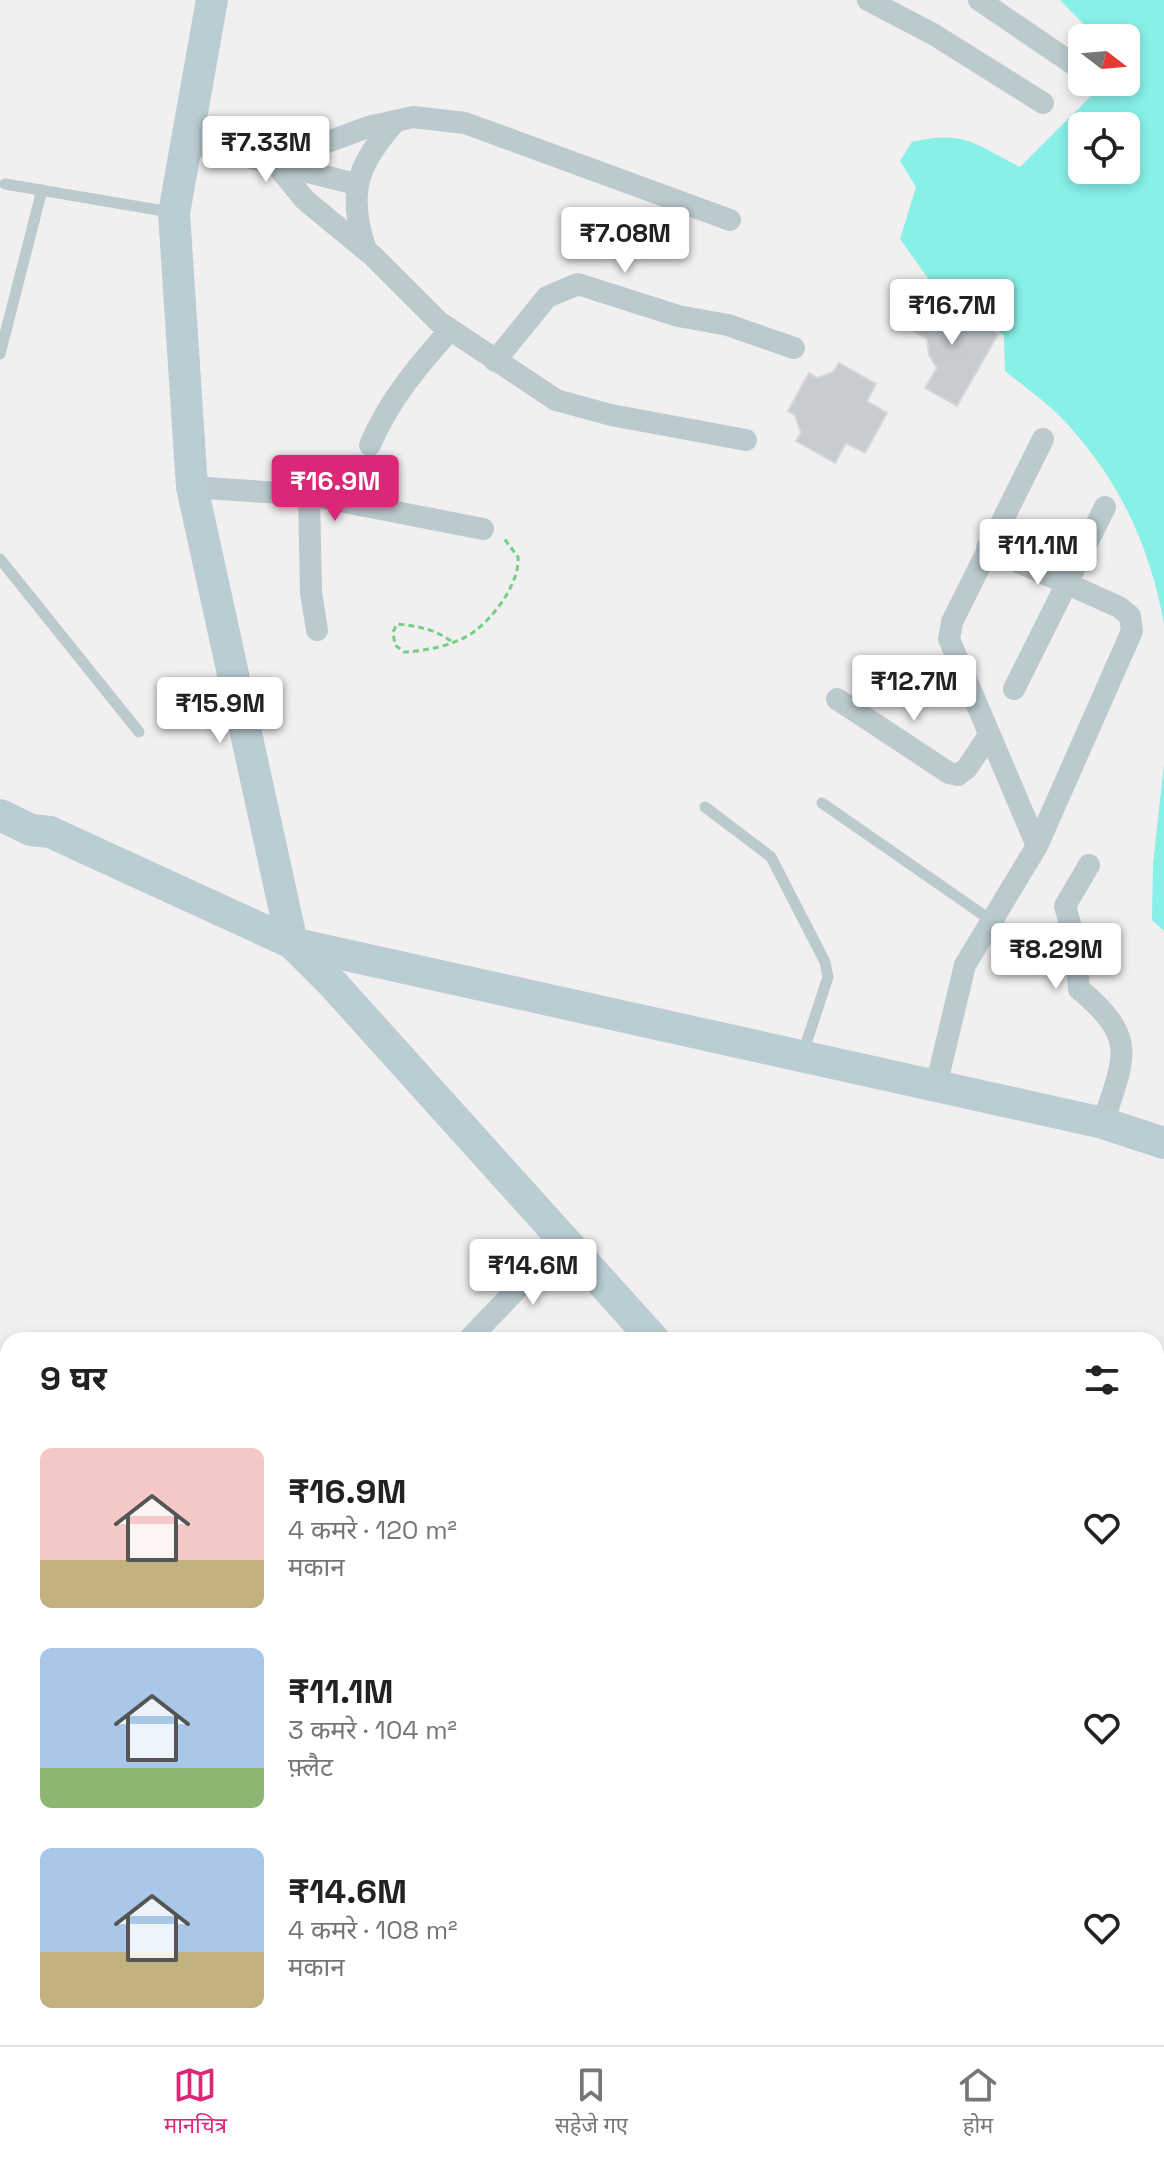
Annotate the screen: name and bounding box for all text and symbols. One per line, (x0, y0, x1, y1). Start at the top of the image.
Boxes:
north arrow (1068, 24, 1140, 96)
map controls (1068, 24, 1140, 184)
button: locate (1068, 112, 1140, 184)
pin: ₹7.33M (201, 116, 331, 184)
text: ₹7.33M (220, 125, 312, 159)
pin: ₹7.08M (560, 207, 690, 275)
text: ₹7.08M (579, 216, 671, 250)
pin: ₹16.7M (887, 279, 1017, 347)
text: ₹16.7M (908, 288, 996, 322)
pin: ₹16.9M (270, 455, 400, 523)
text: ₹16.9M (290, 464, 380, 498)
pin: ₹11.1M (973, 519, 1103, 587)
text: ₹11.1M (998, 528, 1078, 562)
pin: ₹12.7M (849, 655, 979, 723)
text: ₹12.7M (870, 664, 958, 698)
pin: ₹15.9M (155, 677, 285, 745)
text: ₹15.9M (175, 686, 265, 720)
pin: ₹8.29M (991, 923, 1121, 991)
text: ₹8.29M (1009, 932, 1103, 966)
pin: ₹14.6M (468, 1239, 598, 1307)
text: ₹14.6M (488, 1248, 578, 1282)
text: 9 घर (40, 1357, 107, 1400)
icon: filters (1080, 1358, 1124, 1402)
text: ₹16.9M (288, 1470, 407, 1513)
icon: home (104, 1480, 200, 1576)
icon: heart (1080, 1506, 1124, 1550)
text: 4 कमरे · 120 m² (288, 1513, 457, 1547)
text: मकान (288, 1550, 345, 1584)
text: ₹11.1M (288, 1670, 394, 1713)
icon: home (104, 1680, 200, 1776)
icon: heart (1080, 1706, 1124, 1750)
text: 3 कमरे · 104 m² (288, 1713, 457, 1747)
text: फ़्लैट (288, 1750, 333, 1784)
text: ₹14.6M (288, 1870, 407, 1913)
icon: home (104, 1880, 200, 1976)
icon: heart (1080, 1906, 1124, 1950)
text: 4 कमरे · 108 m² (288, 1913, 458, 1947)
text: मकान (288, 1950, 345, 1984)
tab: मानचित्र (164, 2063, 227, 2142)
tab: सहेजे गए (555, 2063, 628, 2142)
tab: होम (956, 2063, 1000, 2142)

